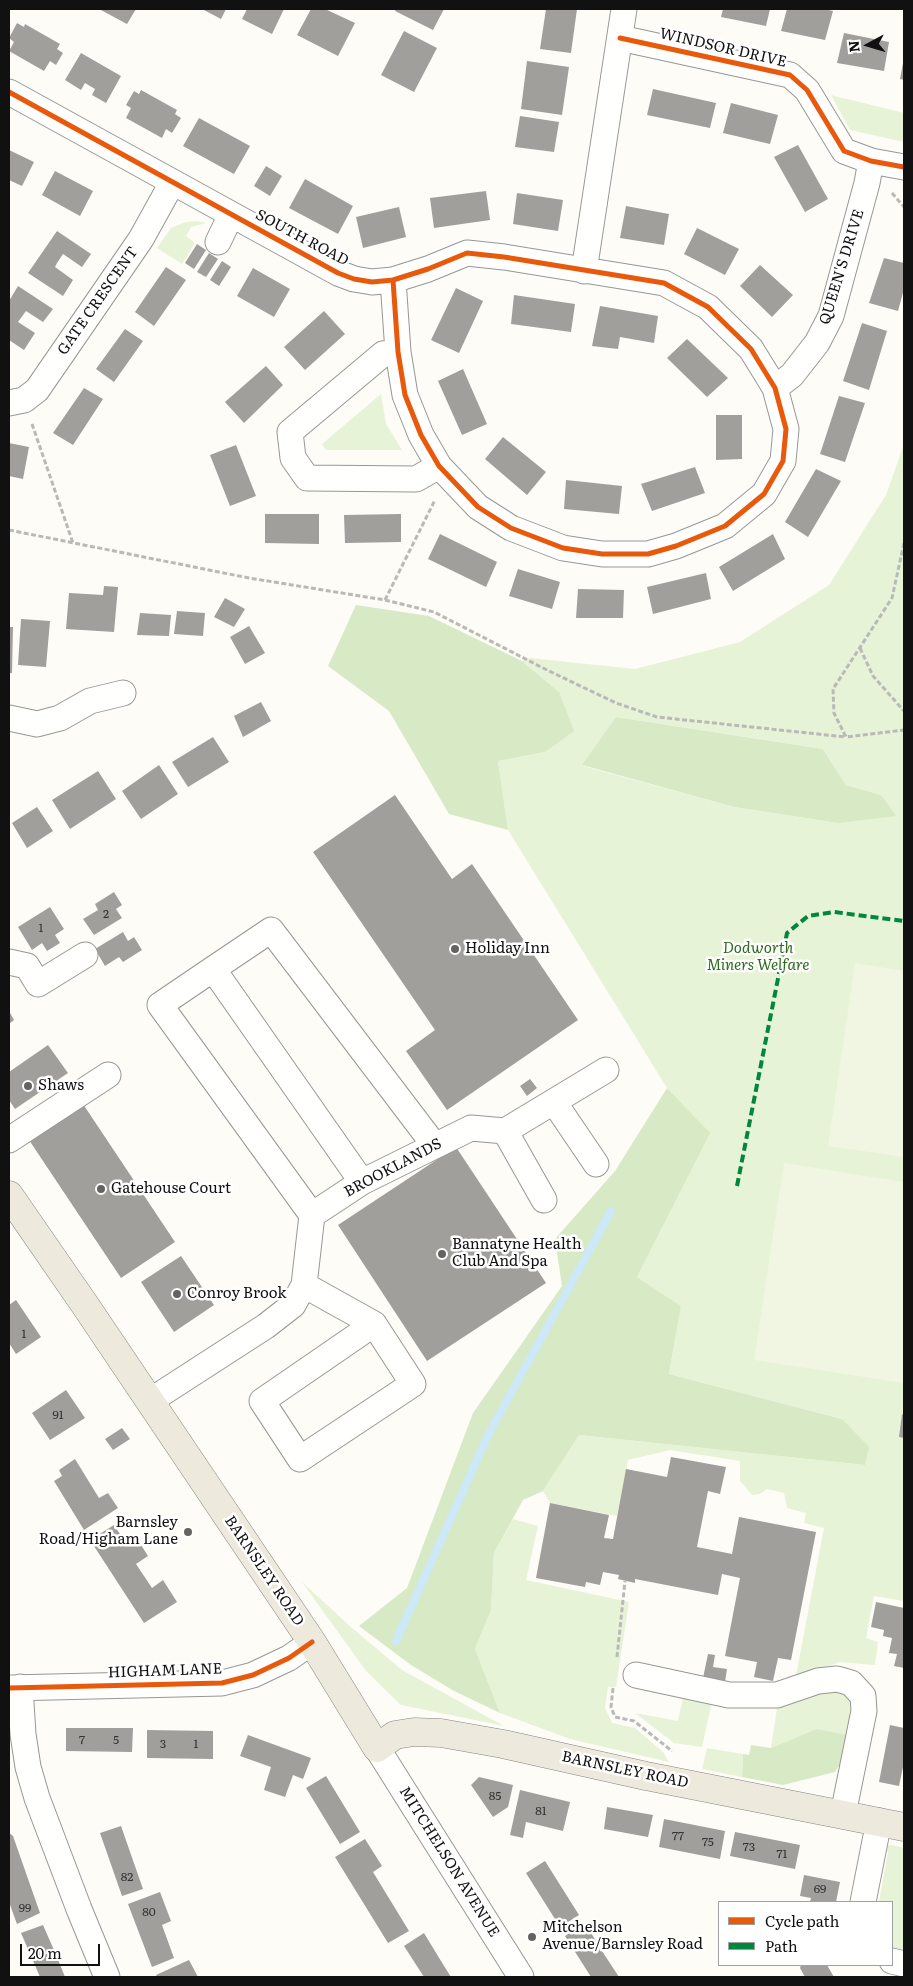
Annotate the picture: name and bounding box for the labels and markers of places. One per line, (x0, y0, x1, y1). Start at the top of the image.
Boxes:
place label: Holiday Inn (465, 940, 550, 958)
marker: Holiday Inn (449, 943, 461, 955)
place label: Shaws (38, 1077, 84, 1095)
marker: Shaws (22, 1080, 34, 1092)
place label: Gatehouse Court (111, 1180, 231, 1198)
marker: Gatehouse Court (95, 1183, 107, 1195)
place label: Bannatyne Health Club And Spa (452, 1236, 582, 1271)
marker: Bannatyne Health Club And Spa (436, 1248, 448, 1260)
place label: Conroy Brook (187, 1285, 286, 1303)
marker: Conroy Brook (171, 1288, 183, 1300)
place label: Barnsley Road/Higham Lane (39, 1514, 178, 1549)
marker: Barnsley Road/Higham Lane (182, 1526, 194, 1538)
place label: Mitchelson Avenue/Barnsley Road (542, 1919, 703, 1954)
marker: Mitchelson Avenue/Barnsley Road (526, 1931, 538, 1943)

